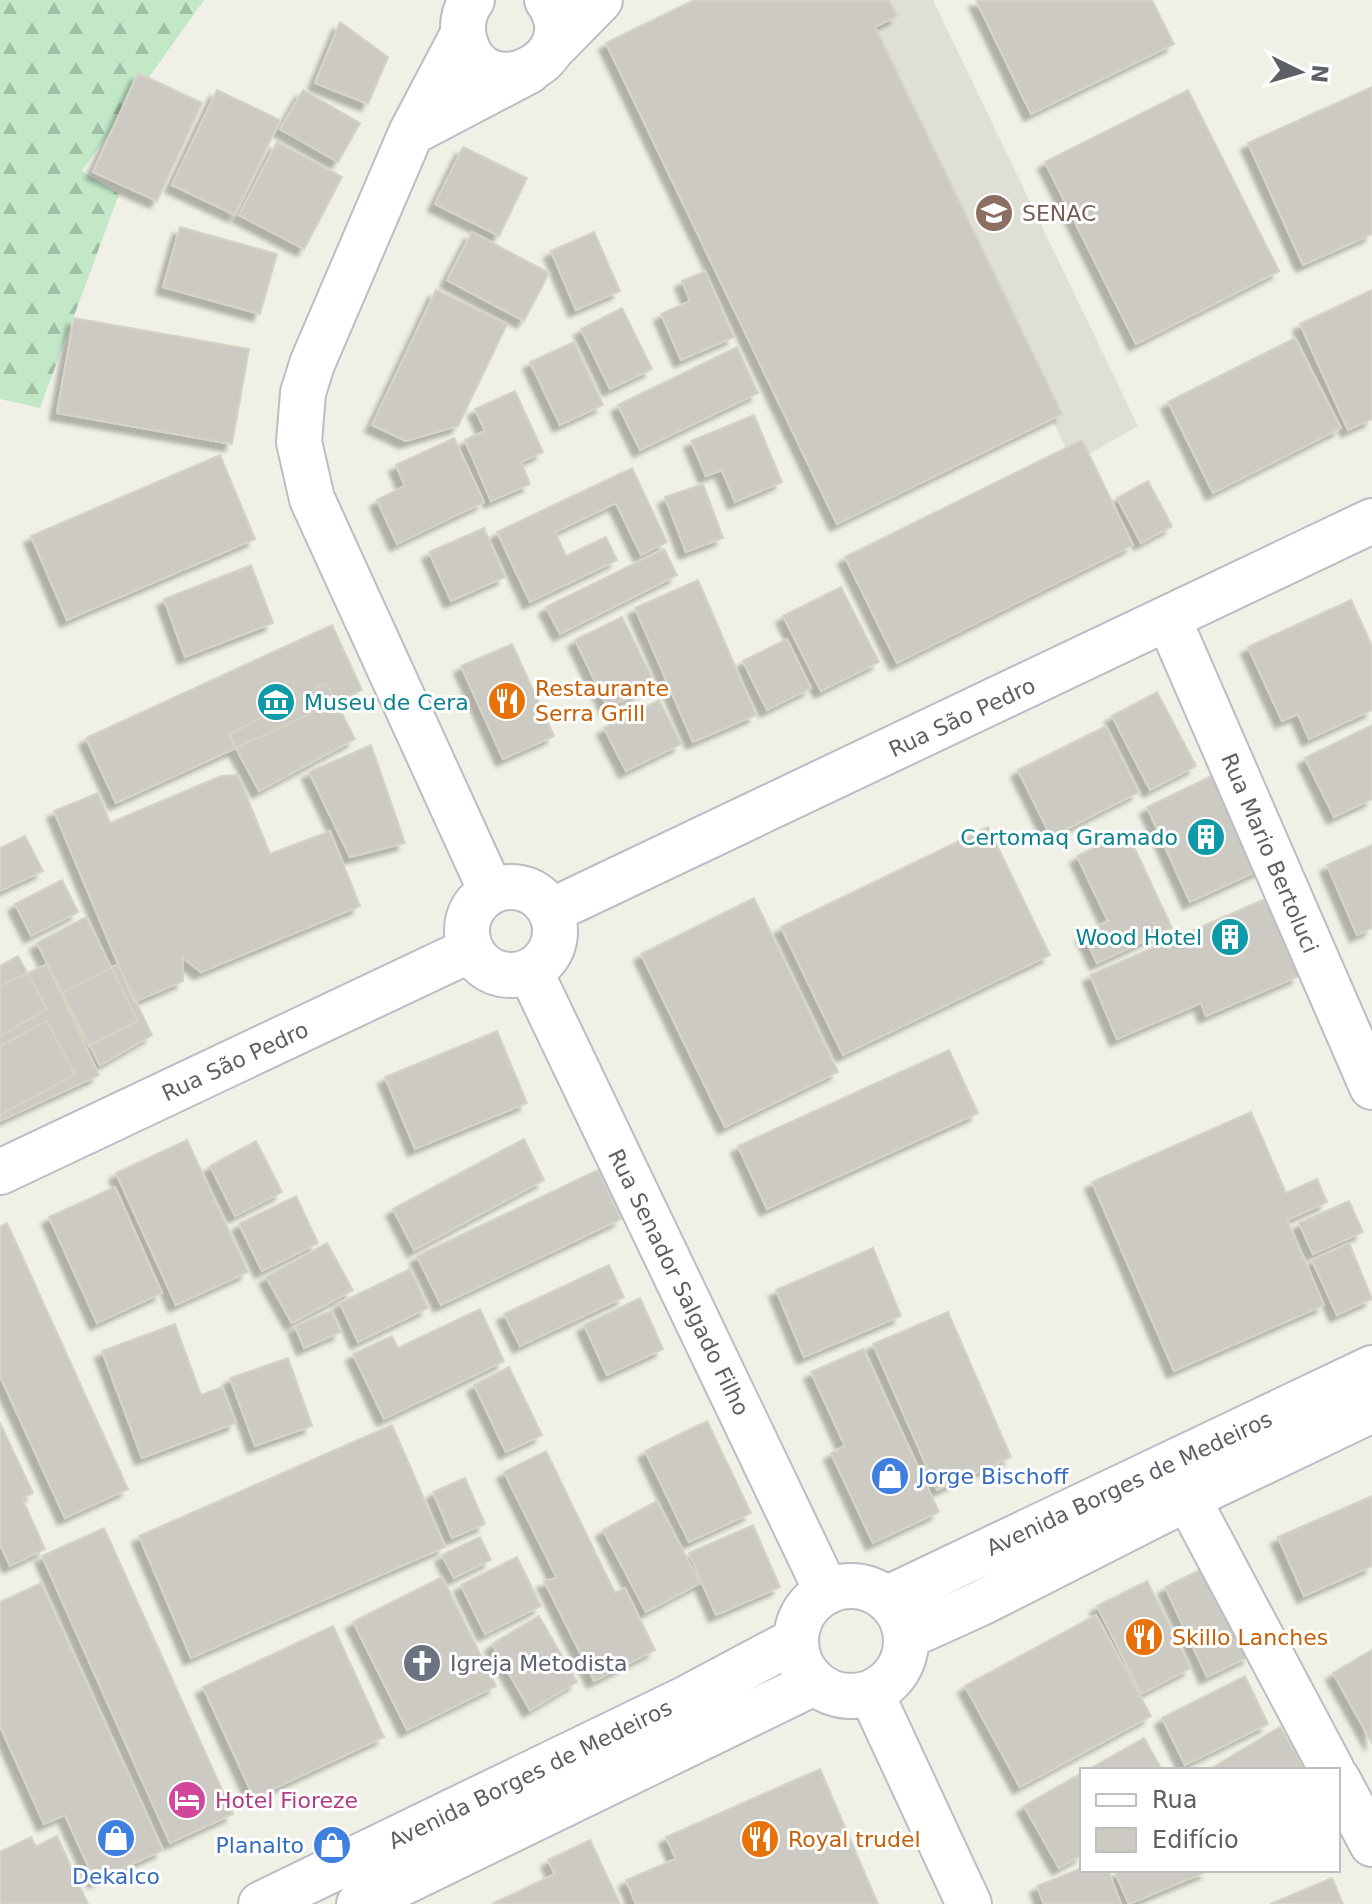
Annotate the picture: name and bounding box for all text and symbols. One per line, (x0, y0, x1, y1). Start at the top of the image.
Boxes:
north arrow (1260, 32, 1340, 112)
text: N (1306, 63, 1333, 84)
school or university icon: SENAC (973, 192, 1015, 234)
place label: SENAC (1022, 201, 1096, 226)
street label: Rua São Pedro (885, 673, 1039, 762)
place label: Restaurante Serra Grill (535, 676, 669, 726)
restaurant icon: Restaurante Serra Grill (486, 680, 528, 722)
museum icon: Museu de Cera (255, 681, 297, 723)
place label: Museu de Cera (304, 690, 469, 715)
street label: Rua Mario Bertoluci (1216, 749, 1323, 957)
building icon: Certomaq Gramado (1185, 816, 1227, 858)
place label: Certomaq Gramado (960, 825, 1178, 850)
building icon: Wood Hotel (1209, 916, 1251, 958)
place label: Wood Hotel (1075, 925, 1202, 950)
street label: Rua São Pedro (158, 1017, 312, 1106)
street label: Rua Senador Salgado Filho (603, 1145, 754, 1419)
street label: Avenida Borges de Medeiros (983, 1406, 1276, 1561)
shop icon: Jorge Bischoff (869, 1455, 911, 1497)
place label: Jorge Bischoff (916, 1464, 1069, 1489)
restaurant icon: Skillo Lanches (1123, 1616, 1165, 1658)
place label: Skillo Lanches (1172, 1625, 1328, 1650)
church icon: Igreja Metodista (401, 1642, 443, 1684)
place label: Igreja Metodista (450, 1651, 627, 1676)
street label: Avenida Borges de Medeiros (384, 1695, 676, 1854)
legend (1080, 1768, 1340, 1872)
hotel icon: Hotel Fioreze (166, 1779, 208, 1821)
text: Rua (1152, 1786, 1198, 1814)
place label: Hotel Fioreze (215, 1788, 358, 1813)
shop icon: Dekalco (95, 1817, 137, 1859)
restaurant icon: Royal trudel (739, 1818, 781, 1860)
shop icon: Planalto (311, 1824, 353, 1866)
text: Edifício (1152, 1826, 1239, 1854)
place label: Royal trudel (788, 1827, 921, 1852)
place label: Planalto (216, 1833, 304, 1858)
place label: Dekalco (72, 1864, 160, 1889)

